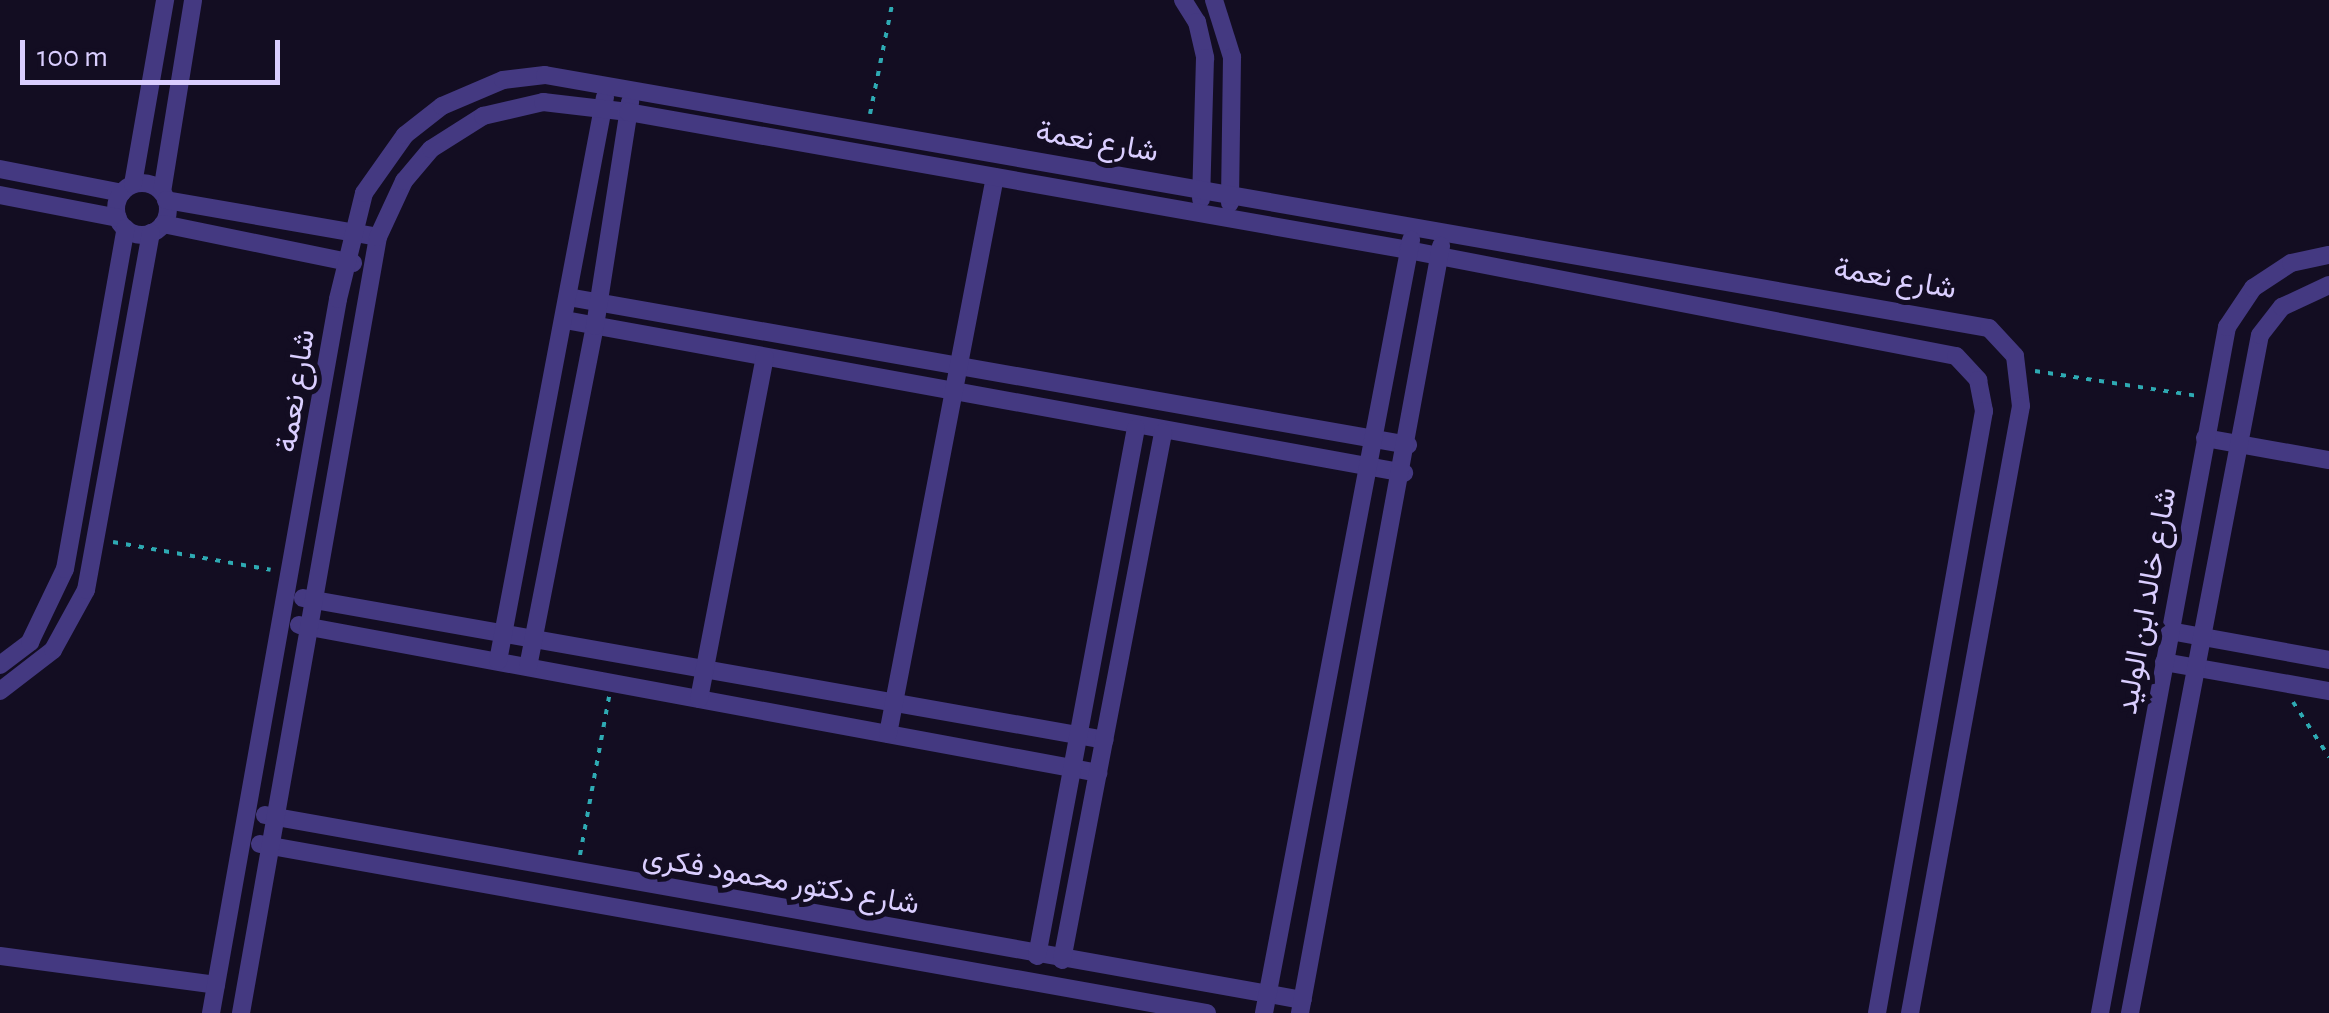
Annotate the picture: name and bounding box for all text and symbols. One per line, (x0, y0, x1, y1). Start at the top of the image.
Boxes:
scale bar (25, 20, 285, 82)
text: 100 m (37, 42, 108, 72)
street label: شارع نعمة (1033, 114, 1161, 170)
street label: شارع نعمة (1831, 251, 1959, 307)
street label: شارع نعمة (269, 327, 323, 455)
street label: شارع خالد ابن الوليد (2109, 485, 2185, 717)
street label: شارع دكتور محمود فكرى (640, 839, 922, 923)

